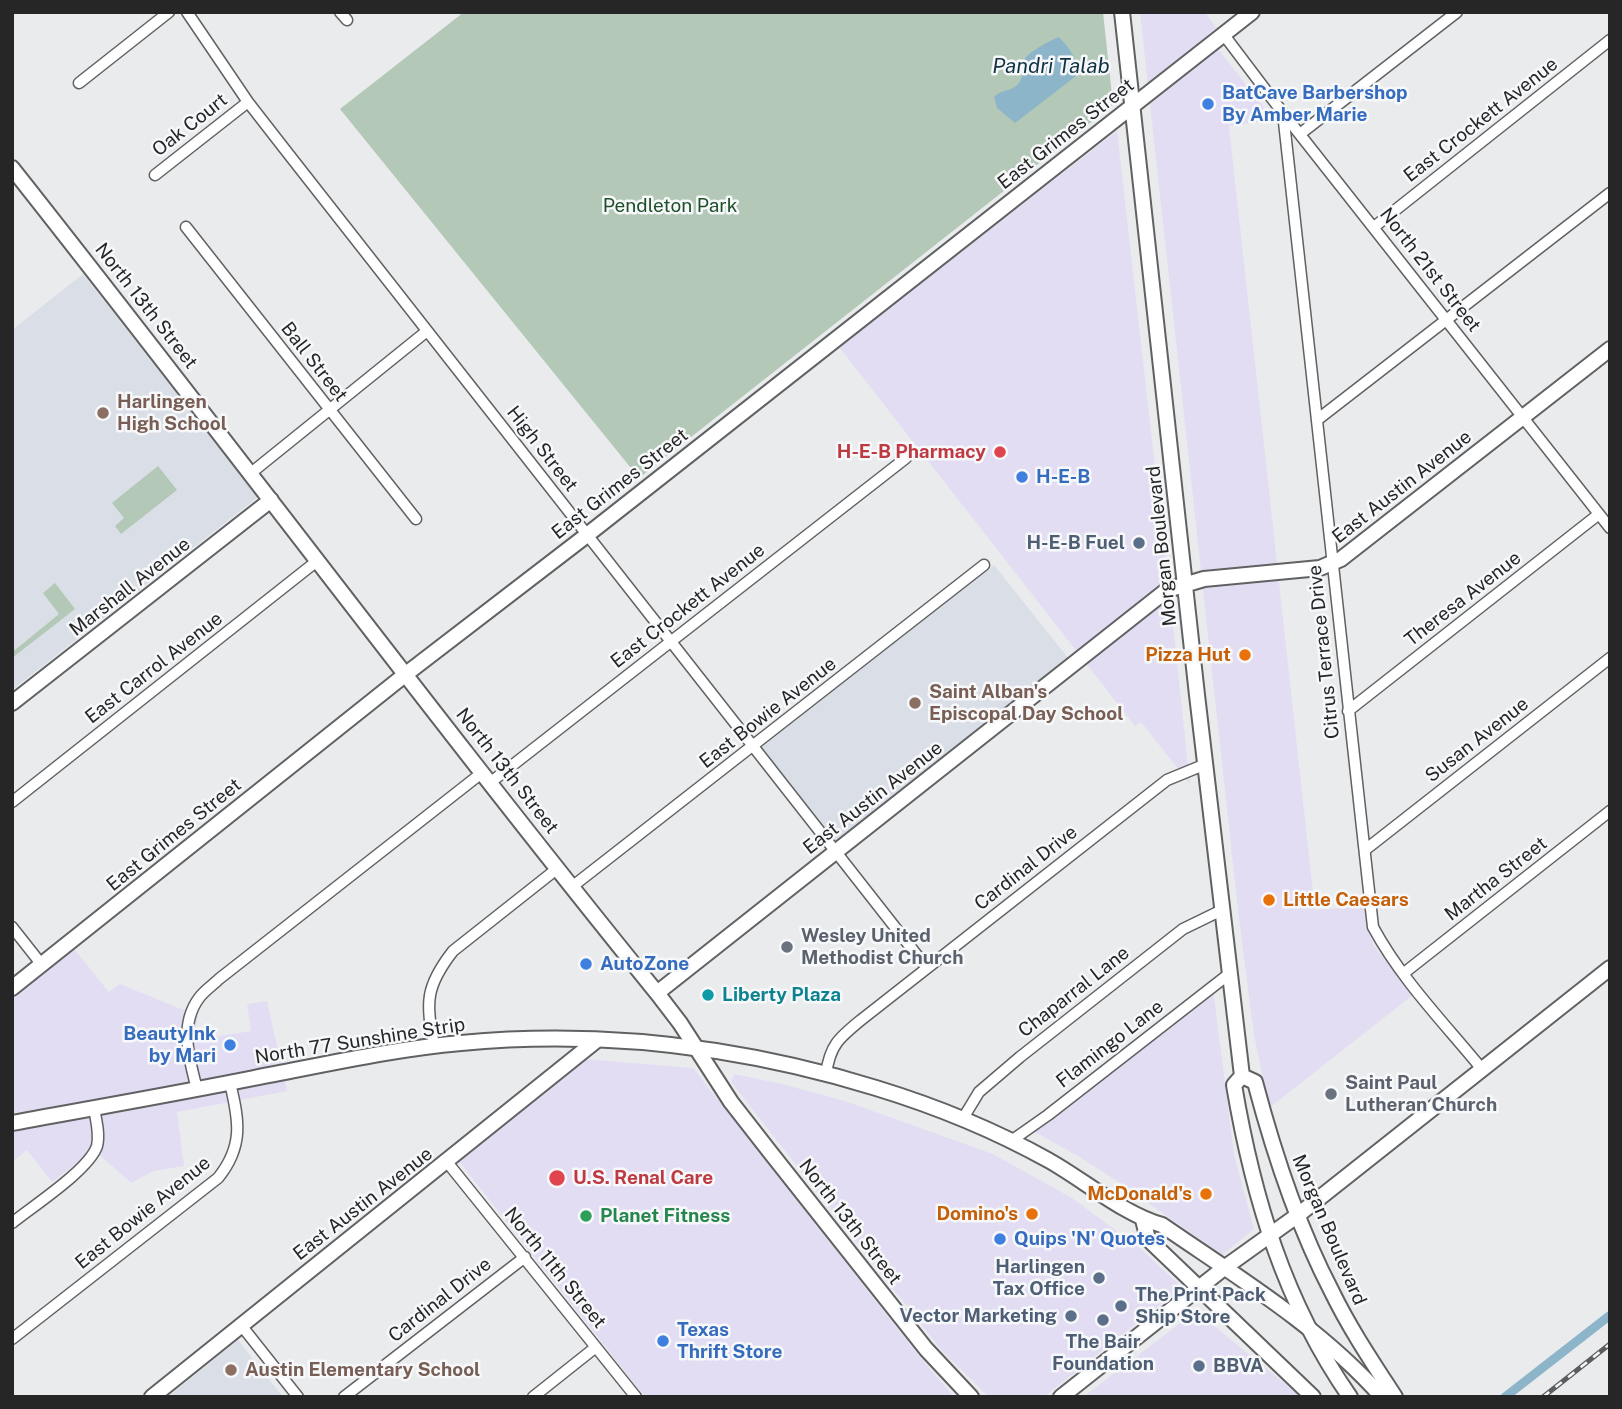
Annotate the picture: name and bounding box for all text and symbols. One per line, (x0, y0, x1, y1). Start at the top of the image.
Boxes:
street label: East Crockett Avenue (1399, 53, 1563, 187)
water label: Pandri Talab (992, 54, 1110, 80)
street label: East Grimes Street (993, 74, 1139, 194)
place label: BatCave Barbershop By Amber Marie (1222, 82, 1408, 126)
street label: Oak Court (148, 89, 232, 161)
marker: BatCave Barbershop By Amber Marie (1200, 96, 1216, 112)
park label: Pendleton Park (603, 195, 737, 217)
street label: North 21st Street (1375, 203, 1485, 337)
street label: North 13th Street (90, 239, 202, 373)
street label: Ball Street (276, 318, 352, 406)
place label: Harlingen High School (117, 391, 227, 435)
street label: High Street (502, 402, 582, 496)
marker: Harlingen High School (95, 405, 111, 421)
street label: East Grimes Street (547, 424, 693, 544)
street label: East Austin Avenue (1328, 426, 1476, 548)
place label: H-E-B Pharmacy (837, 441, 986, 463)
marker: H-E-B Pharmacy (992, 444, 1008, 460)
street label: Morgan Boulevard (1142, 465, 1182, 627)
place label: H-E-B (1036, 466, 1090, 488)
marker: H-E-B (1014, 469, 1030, 485)
place label: H-E-B Fuel (1026, 532, 1125, 554)
street label: Marshall Avenue (65, 533, 195, 641)
marker: H-E-B Fuel (1131, 535, 1147, 551)
street label: East Crockett Avenue (606, 539, 770, 673)
street label: Theresa Avenue (1400, 547, 1526, 651)
street label: Citrus Terrace Drive (1304, 564, 1344, 740)
street label: East Carrol Avenue (81, 607, 227, 729)
place label: Pizza Hut (1145, 644, 1231, 666)
marker: Pizza Hut (1237, 647, 1253, 663)
street label: East Bowie Avenue (695, 653, 841, 773)
place label: Saint Alban's Episcopal Day School (929, 681, 1123, 725)
street label: Susan Avenue (1421, 693, 1533, 787)
marker: Saint Alban's Episcopal Day School (907, 695, 923, 711)
street label: North 13th Street (451, 704, 563, 838)
street label: East Austin Avenue (799, 737, 947, 859)
street label: East Grimes Street (102, 774, 246, 896)
street label: Cardinal Drive (970, 821, 1082, 915)
street label: Martha Street (1440, 832, 1552, 926)
place label: Little Caesars (1283, 889, 1409, 911)
marker: Little Caesars (1261, 892, 1277, 908)
place label: Wesley United Methodist Church (801, 925, 963, 969)
marker: Wesley United Methodist Church (779, 939, 795, 955)
street label: Chaparral Lane (1014, 942, 1134, 1042)
place label: AutoZone (600, 953, 689, 975)
marker: AutoZone (578, 956, 594, 972)
place label: Liberty Plaza (722, 984, 841, 1006)
marker: Liberty Plaza (700, 987, 716, 1003)
street label: Flamingo Lane (1052, 995, 1168, 1093)
street label: North 77 Sunshine Strip (253, 1013, 467, 1069)
place label: BeautyInk by Mari (123, 1023, 216, 1067)
marker: BeautyInk by Mari (222, 1037, 238, 1053)
place label: Saint Paul Lutheran Church (1345, 1072, 1497, 1116)
marker: Saint Paul Lutheran Church (1323, 1086, 1339, 1102)
street label: East Austin Avenue (289, 1143, 437, 1265)
street label: Morgan Boulevard (1287, 1151, 1371, 1309)
street label: East Bowie Avenue (71, 1152, 215, 1274)
street label: North 13th Street (794, 1155, 906, 1289)
place label: U.S. Renal Care (573, 1167, 713, 1189)
marker: U.S. Renal Care (547, 1168, 567, 1188)
place label: McDonald's (1087, 1183, 1192, 1205)
marker: McDonald's (1198, 1186, 1214, 1202)
street label: North 11th Street (499, 1203, 611, 1333)
place label: Domino's (936, 1203, 1018, 1225)
place label: Planet Fitness (600, 1205, 730, 1227)
marker: Domino's (1024, 1206, 1040, 1222)
marker: Planet Fitness (578, 1208, 594, 1224)
place label: Quips 'N' Quotes (1014, 1228, 1165, 1250)
marker: Quips 'N' Quotes (992, 1231, 1008, 1247)
street label: Cardinal Drive (384, 1253, 496, 1347)
place label: Harlingen Tax Office (993, 1256, 1085, 1300)
marker: Harlingen Tax Office (1091, 1270, 1107, 1286)
place label: The Print Pack Ship Store (1135, 1284, 1266, 1328)
marker: The Print Pack Ship Store (1113, 1298, 1129, 1314)
place label: Vector Marketing (900, 1305, 1057, 1327)
marker: Vector Marketing (1063, 1308, 1079, 1324)
marker: The Bair Foundation (1095, 1312, 1111, 1328)
place label: Texas Thrift Store (677, 1319, 783, 1363)
place label: The Bair Foundation (1052, 1331, 1154, 1375)
marker: Texas Thrift Store (655, 1333, 671, 1349)
place label: BBVA (1213, 1355, 1264, 1377)
marker: BBVA (1191, 1358, 1207, 1374)
place label: Austin Elementary School (245, 1359, 480, 1381)
marker: Austin Elementary School (223, 1362, 239, 1378)

